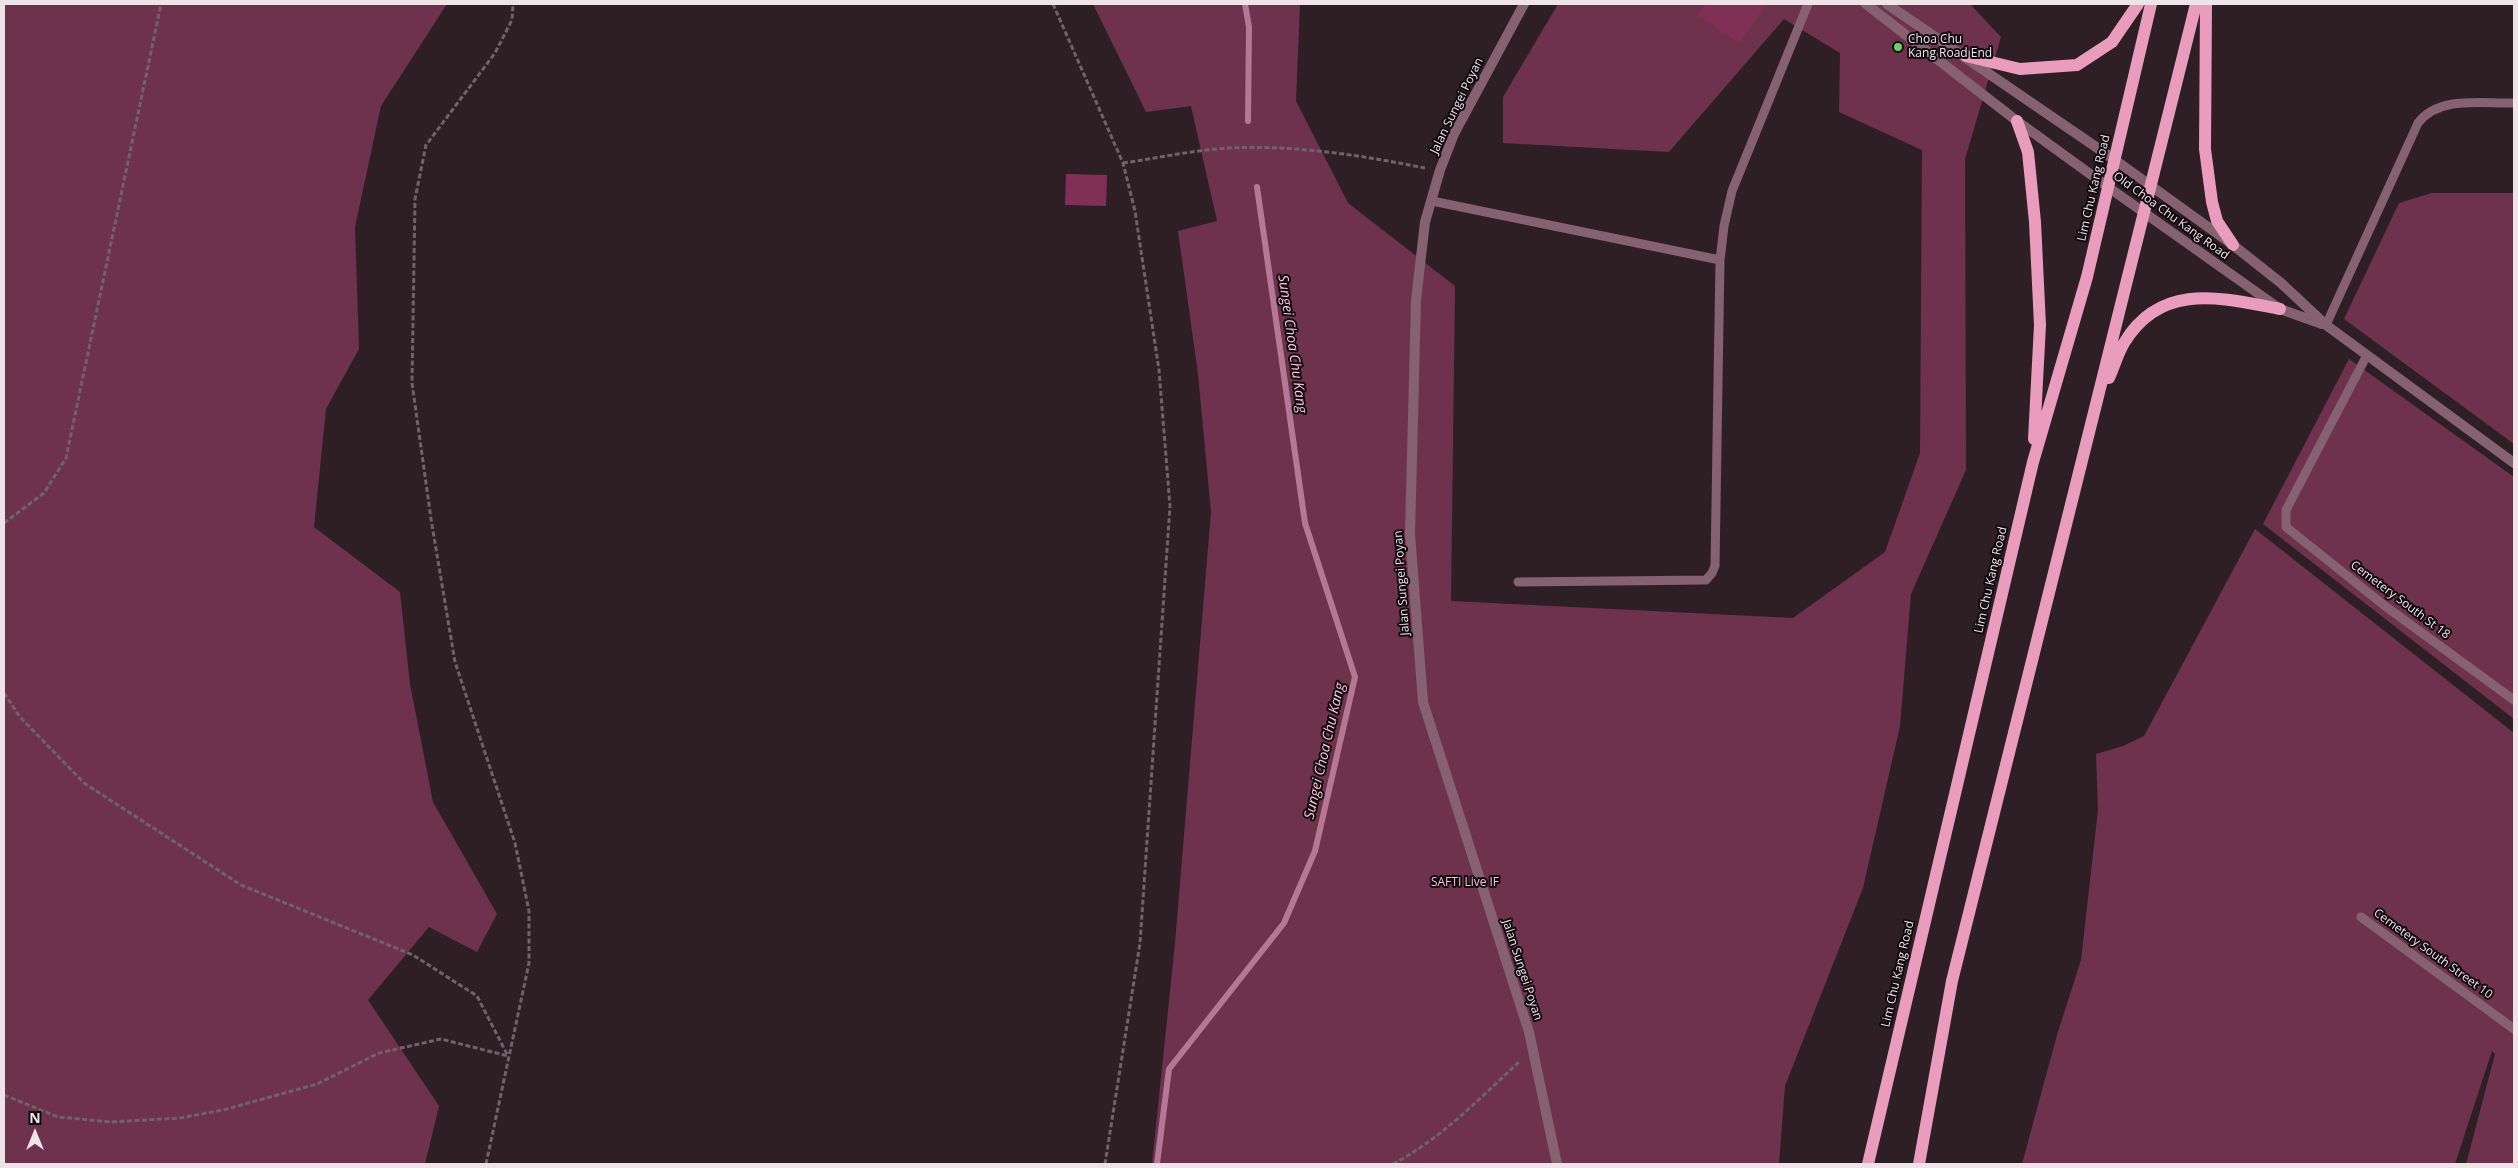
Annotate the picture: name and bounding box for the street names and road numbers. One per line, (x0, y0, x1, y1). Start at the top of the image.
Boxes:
street label: Jalan Sungei Poyan (1427, 56, 1487, 156)
street label: Lim Chu Kang Road (2075, 133, 2113, 243)
street label: Old Choa Chu Kang Road (2110, 169, 2232, 263)
street label: Lim Chu Kang Road (1972, 525, 2010, 635)
street label: Jalan Sungei Poyan (1391, 530, 1413, 636)
street label: Cemetery South St 18 (2347, 558, 2453, 642)
street label: Cemetery South Street 10 (2371, 906, 2495, 1002)
street label: Jalan Sungei Poyan (1499, 918, 1545, 1022)
street label: Lim Chu Kang Road (1879, 919, 1917, 1029)

